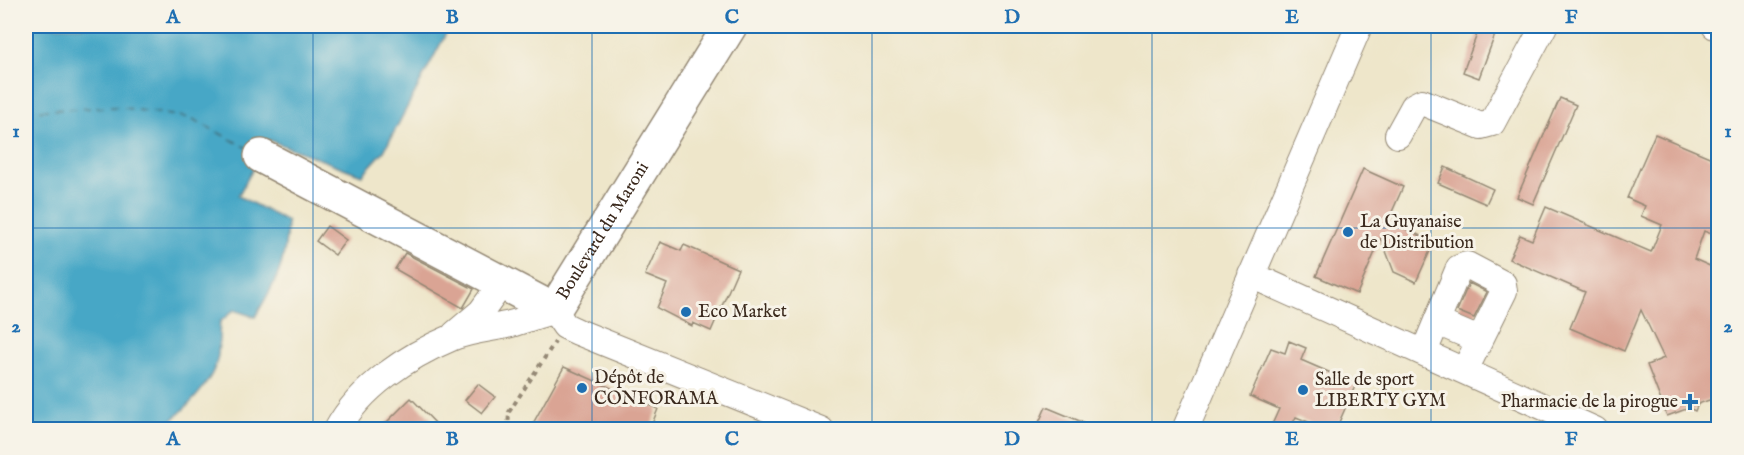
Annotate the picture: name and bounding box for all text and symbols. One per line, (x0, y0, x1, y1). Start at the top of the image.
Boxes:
text: A (165, 5, 181, 30)
text: B (445, 5, 459, 30)
text: C (725, 5, 739, 30)
text: D (1004, 5, 1020, 30)
text: E (1285, 5, 1299, 30)
text: F (1565, 5, 1578, 30)
text: 1 (12, 119, 20, 144)
text: 1 (1724, 119, 1732, 144)
street label: Boulevard du Maroni (552, 158, 655, 304)
place label: La Guyanaise de Distribution (1360, 211, 1474, 255)
marker: La Guyanaise de Distribution (1341, 225, 1355, 239)
place label: Eco Market (698, 301, 787, 324)
marker: Eco Market (679, 305, 693, 319)
text: 2 (11, 314, 21, 339)
text: 2 (1723, 314, 1733, 339)
place label: Dépôt de CONFORAMA (594, 367, 719, 411)
place label: Salle de sport LIBERTY GYM (1315, 369, 1446, 413)
marker: Dépôt de CONFORAMA (575, 381, 589, 395)
marker: Salle de sport LIBERTY GYM (1296, 383, 1310, 397)
place label: Pharmacie de la pirogue (1501, 391, 1678, 414)
marker: Pharmacie de la pirogue (1683, 395, 1697, 409)
text: A (165, 427, 181, 452)
text: B (445, 427, 459, 452)
text: C (725, 427, 739, 452)
text: D (1004, 427, 1020, 452)
text: E (1285, 427, 1299, 452)
text: F (1565, 427, 1578, 452)

